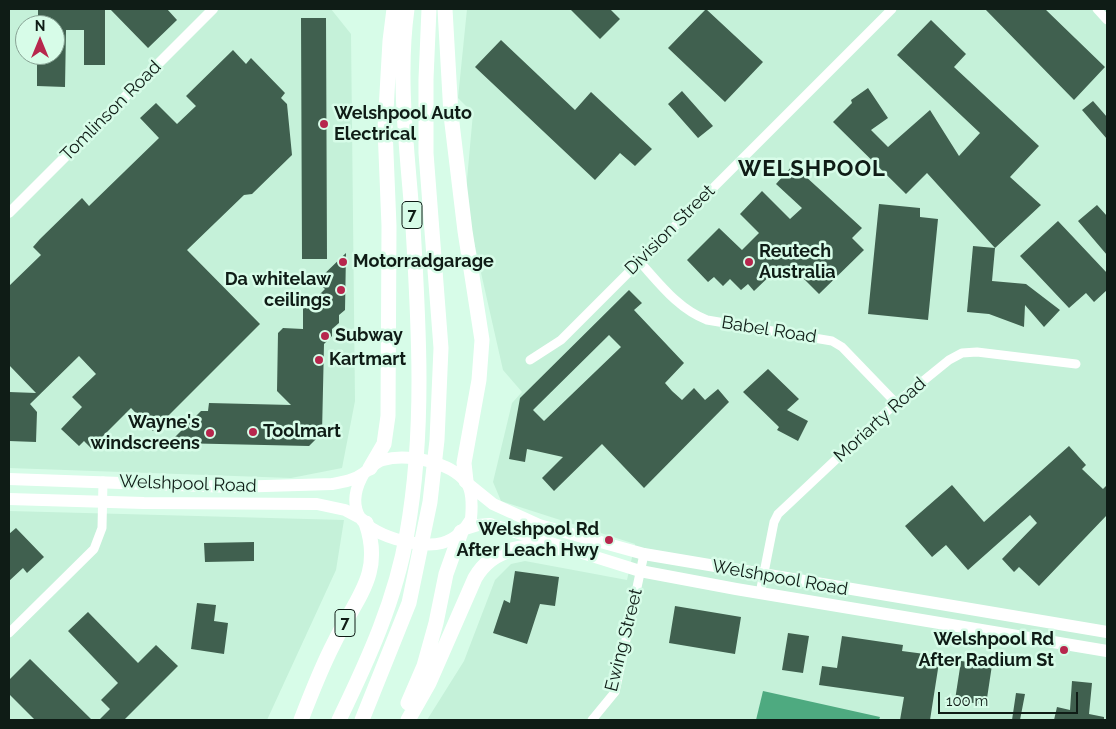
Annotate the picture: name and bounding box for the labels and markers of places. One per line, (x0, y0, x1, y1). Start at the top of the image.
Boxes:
place label: Welshpool Auto Electrical (334, 103, 472, 146)
marker: Welshpool Auto Electrical (318, 118, 330, 130)
place label: Reutech Australia (759, 241, 836, 284)
place label: Motorradgarage (353, 251, 494, 273)
marker: Motorradgarage (337, 256, 349, 268)
marker: Reutech Australia (743, 256, 755, 268)
place label: Da whitelaw ceilings (225, 269, 331, 312)
marker: Da whitelaw ceilings (335, 284, 347, 296)
place label: Subway (335, 325, 403, 347)
marker: Subway (319, 330, 331, 342)
place label: Kartmart (329, 349, 406, 371)
marker: Kartmart (313, 354, 325, 366)
place label: Wayne's windscreens (91, 412, 200, 454)
place label: Toolmart (263, 421, 341, 443)
marker: Toolmart (247, 426, 259, 438)
marker: Wayne's windscreens (204, 427, 216, 439)
place label: Welshpool Rd After Leach Hwy (456, 519, 599, 562)
marker: Welshpool Rd After Leach Hwy (603, 534, 615, 546)
place label: Welshpool Rd After Radium St (918, 629, 1054, 672)
marker: Welshpool Rd After Radium St (1058, 644, 1070, 656)

